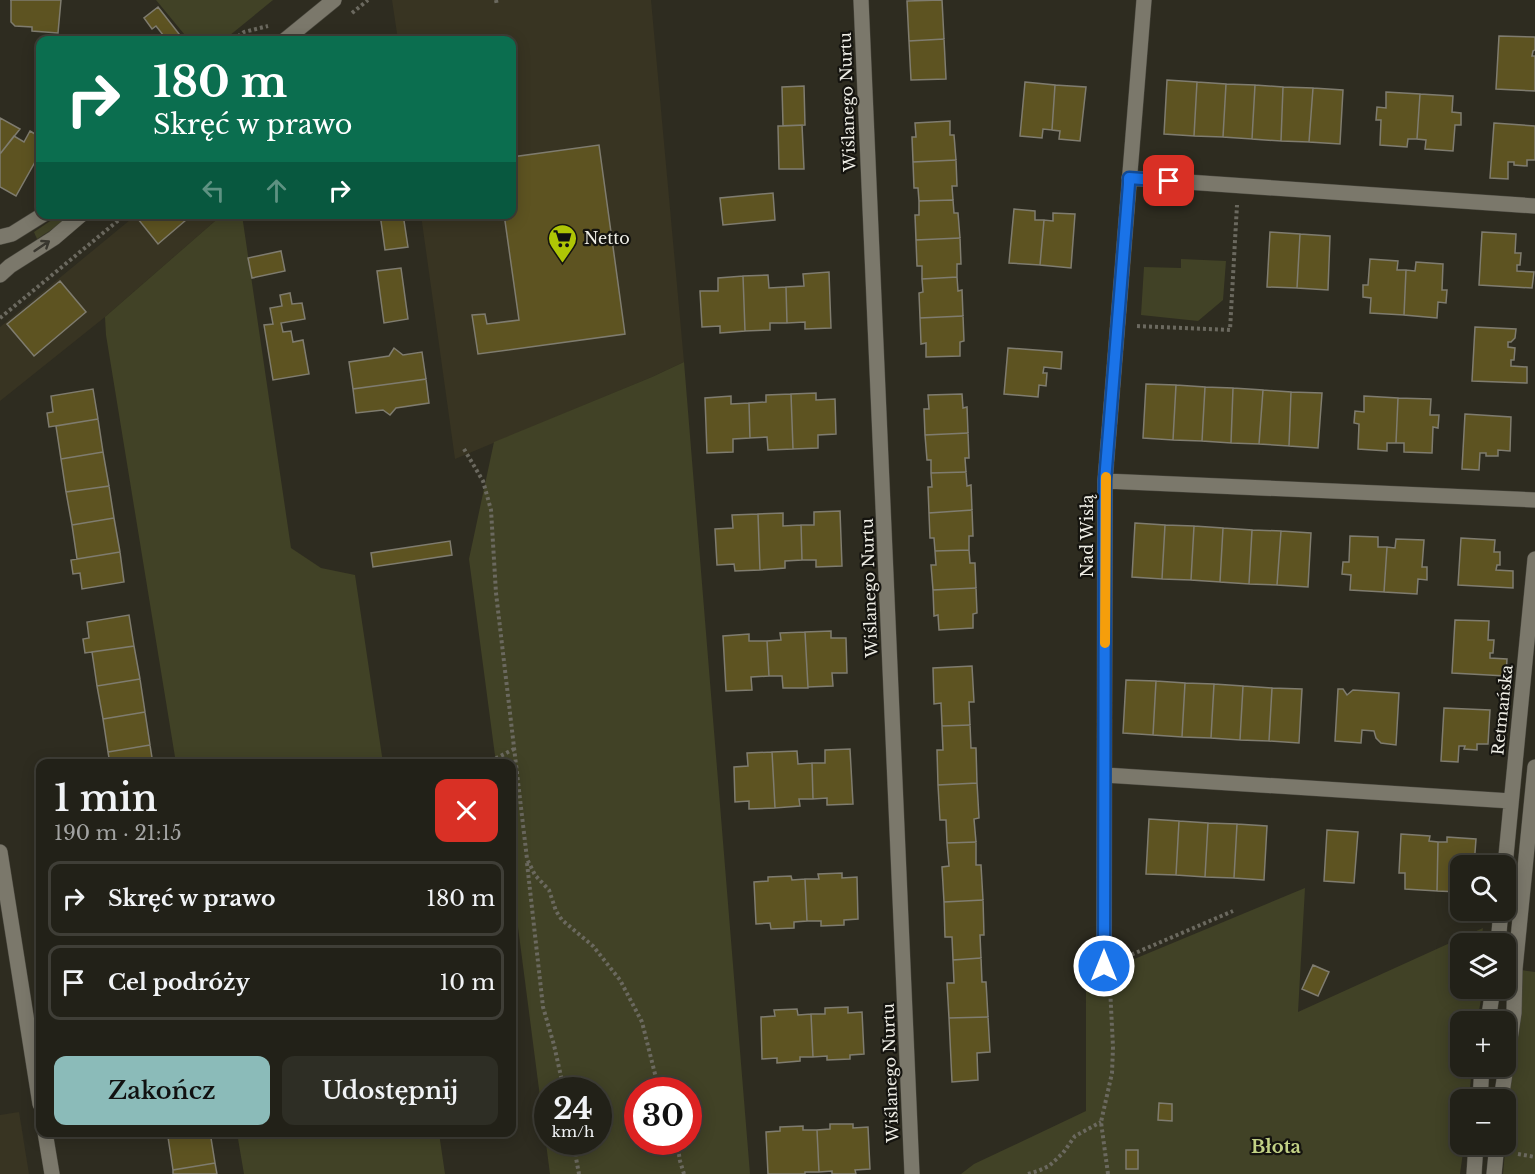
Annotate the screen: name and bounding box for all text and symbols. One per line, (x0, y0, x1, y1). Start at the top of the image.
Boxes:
street label: Wiślanego Nurtu (835, 32, 859, 173)
text: 180 m (153, 56, 287, 108)
icon: right (54, 60, 132, 138)
text: Skręć w prawo (153, 108, 352, 141)
pin (1143, 155, 1194, 206)
icon: arrive (1152, 164, 1185, 197)
icon: left (197, 174, 230, 207)
icon: ahead (260, 174, 293, 207)
icon: right (323, 174, 356, 207)
supermarket icon: Netto (547, 222, 579, 264)
place label: Netto (584, 228, 630, 248)
one-way arrow (33, 239, 50, 252)
street label: Nad Wisłą (1077, 493, 1097, 577)
street label: Wiślanego Nurtu (857, 518, 881, 659)
street label: Retmańska (1487, 664, 1517, 756)
text: 1 min (54, 776, 158, 821)
button: close (435, 779, 498, 842)
text: 190 m · 21:15 (54, 821, 182, 845)
map controls (1450, 855, 1516, 1155)
button: search (1450, 855, 1516, 921)
icon: right (57, 882, 90, 915)
text: Skręć w prawo (108, 885, 275, 912)
text: 180 m (426, 885, 495, 912)
button: layers (1450, 933, 1516, 999)
position arrow (1072, 934, 1136, 998)
icon: arrive (57, 966, 90, 999)
text: Cel podróży (108, 969, 250, 996)
text: 10 m (440, 969, 495, 996)
street label: Wiślanego Nurtu (878, 1003, 902, 1144)
button: + (1450, 1011, 1516, 1077)
button: Zakończ (54, 1056, 270, 1125)
button: Udostępnij (282, 1056, 498, 1125)
speed limit sign: 30 (624, 1077, 702, 1155)
button: − (1450, 1089, 1516, 1155)
text: 24 (553, 1090, 593, 1127)
text: km/h (552, 1122, 594, 1141)
district label: Błota (1251, 1136, 1302, 1158)

